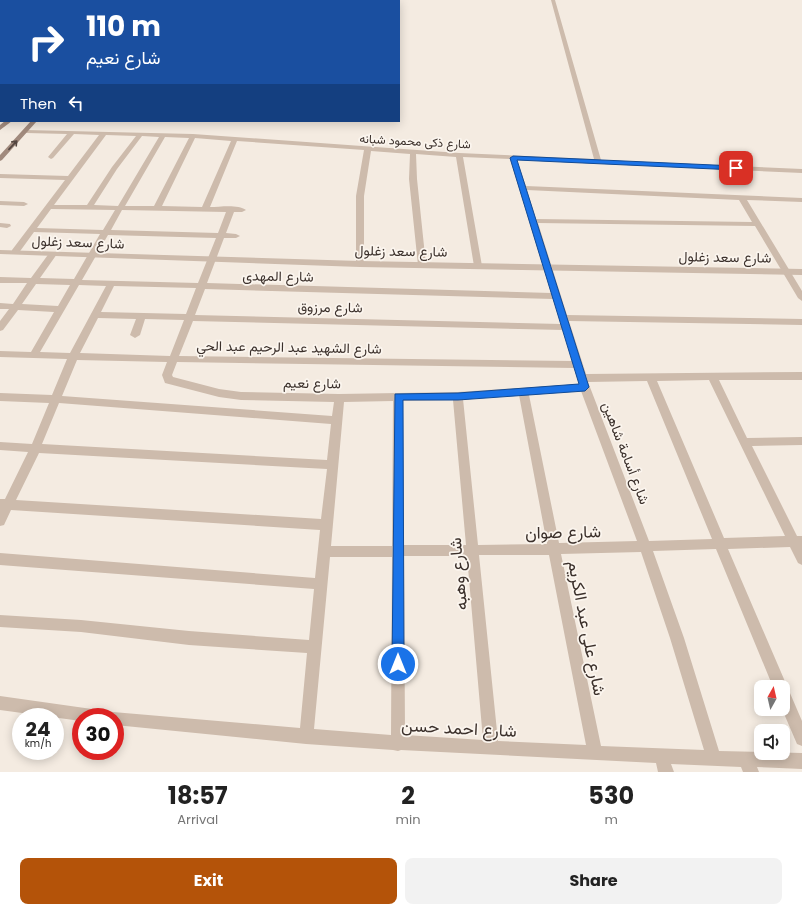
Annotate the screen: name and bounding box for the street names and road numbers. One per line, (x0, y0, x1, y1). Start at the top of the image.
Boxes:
street label: شارع ذكى محمود شبانه (359, 130, 471, 153)
street label: شارع سعد زغلول (31, 230, 125, 255)
street label: شارع سعد زغلول (354, 240, 448, 263)
street label: شارع سعد زغلول (678, 246, 772, 269)
street label: شارع المهدى (242, 265, 314, 288)
street label: شارع مرزوق (297, 296, 363, 319)
street label: شارع الشهيد عبد الرحيم عبد الحي (196, 335, 382, 361)
street label: شارع نعيم (283, 372, 341, 395)
street label: شارع أسامة شاهين (596, 399, 655, 508)
street label: شارع صوان (525, 519, 601, 545)
street label: شارع وهبه (443, 537, 473, 611)
street label: شارع على عبد الكريم (562, 558, 612, 698)
street label: شارع احمد حسن (401, 713, 517, 743)

